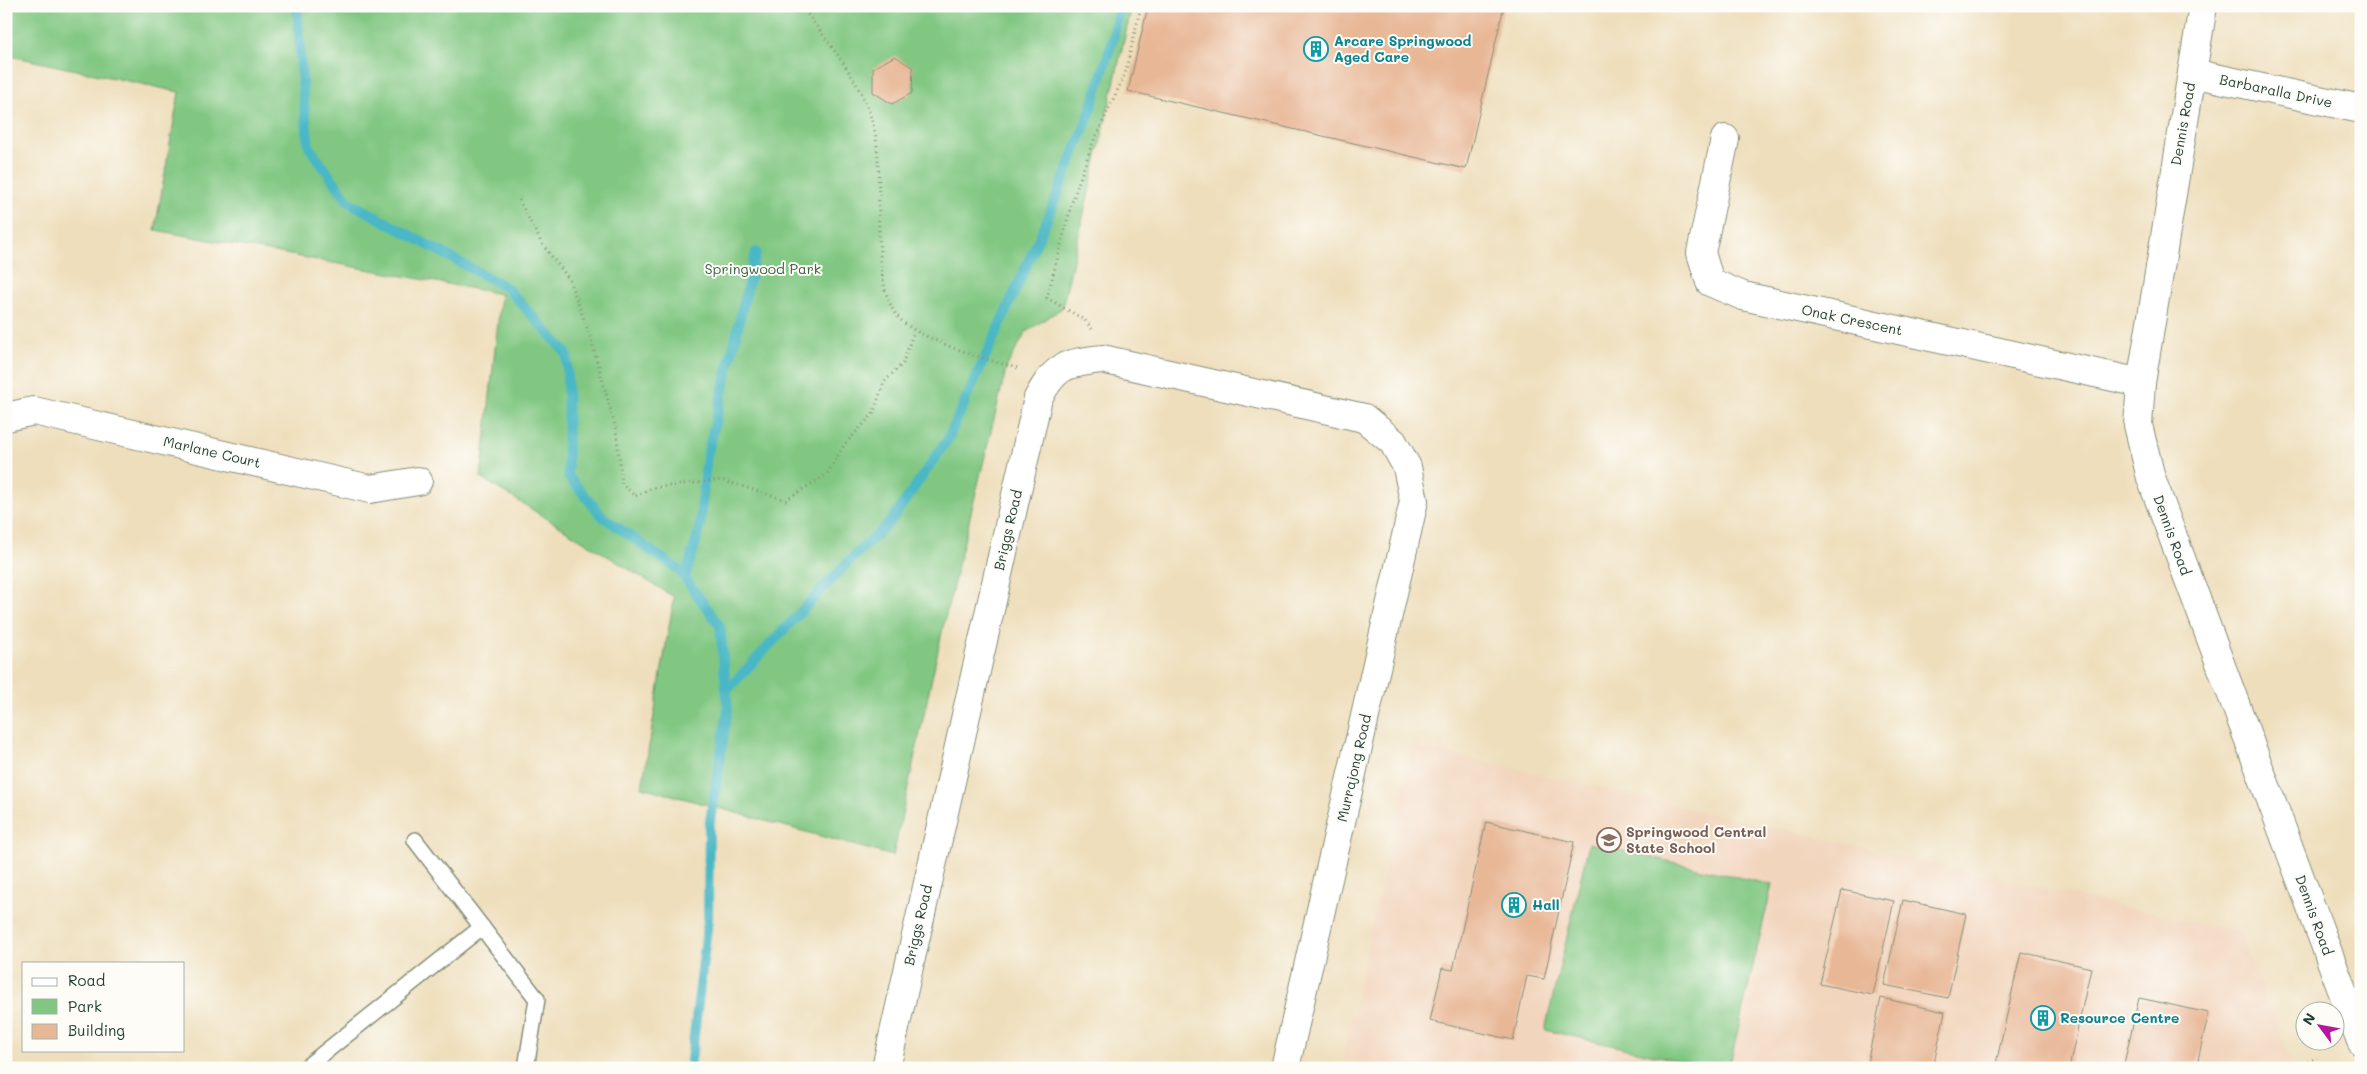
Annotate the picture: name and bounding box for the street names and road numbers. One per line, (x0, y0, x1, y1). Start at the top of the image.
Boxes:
street label: Barbaralla Drive (2218, 69, 2334, 112)
street label: Dennis Road (2166, 81, 2199, 167)
street label: Onak Crescent (1800, 300, 1904, 339)
street label: Marlane Court (162, 431, 263, 472)
street label: Briggs Road (989, 487, 1026, 572)
street label: Dennis Road (2149, 492, 2196, 578)
street label: Murrajong Road (1332, 712, 1375, 824)
street label: Dennis Road (2291, 872, 2338, 958)
street label: Briggs Road (899, 882, 936, 967)

